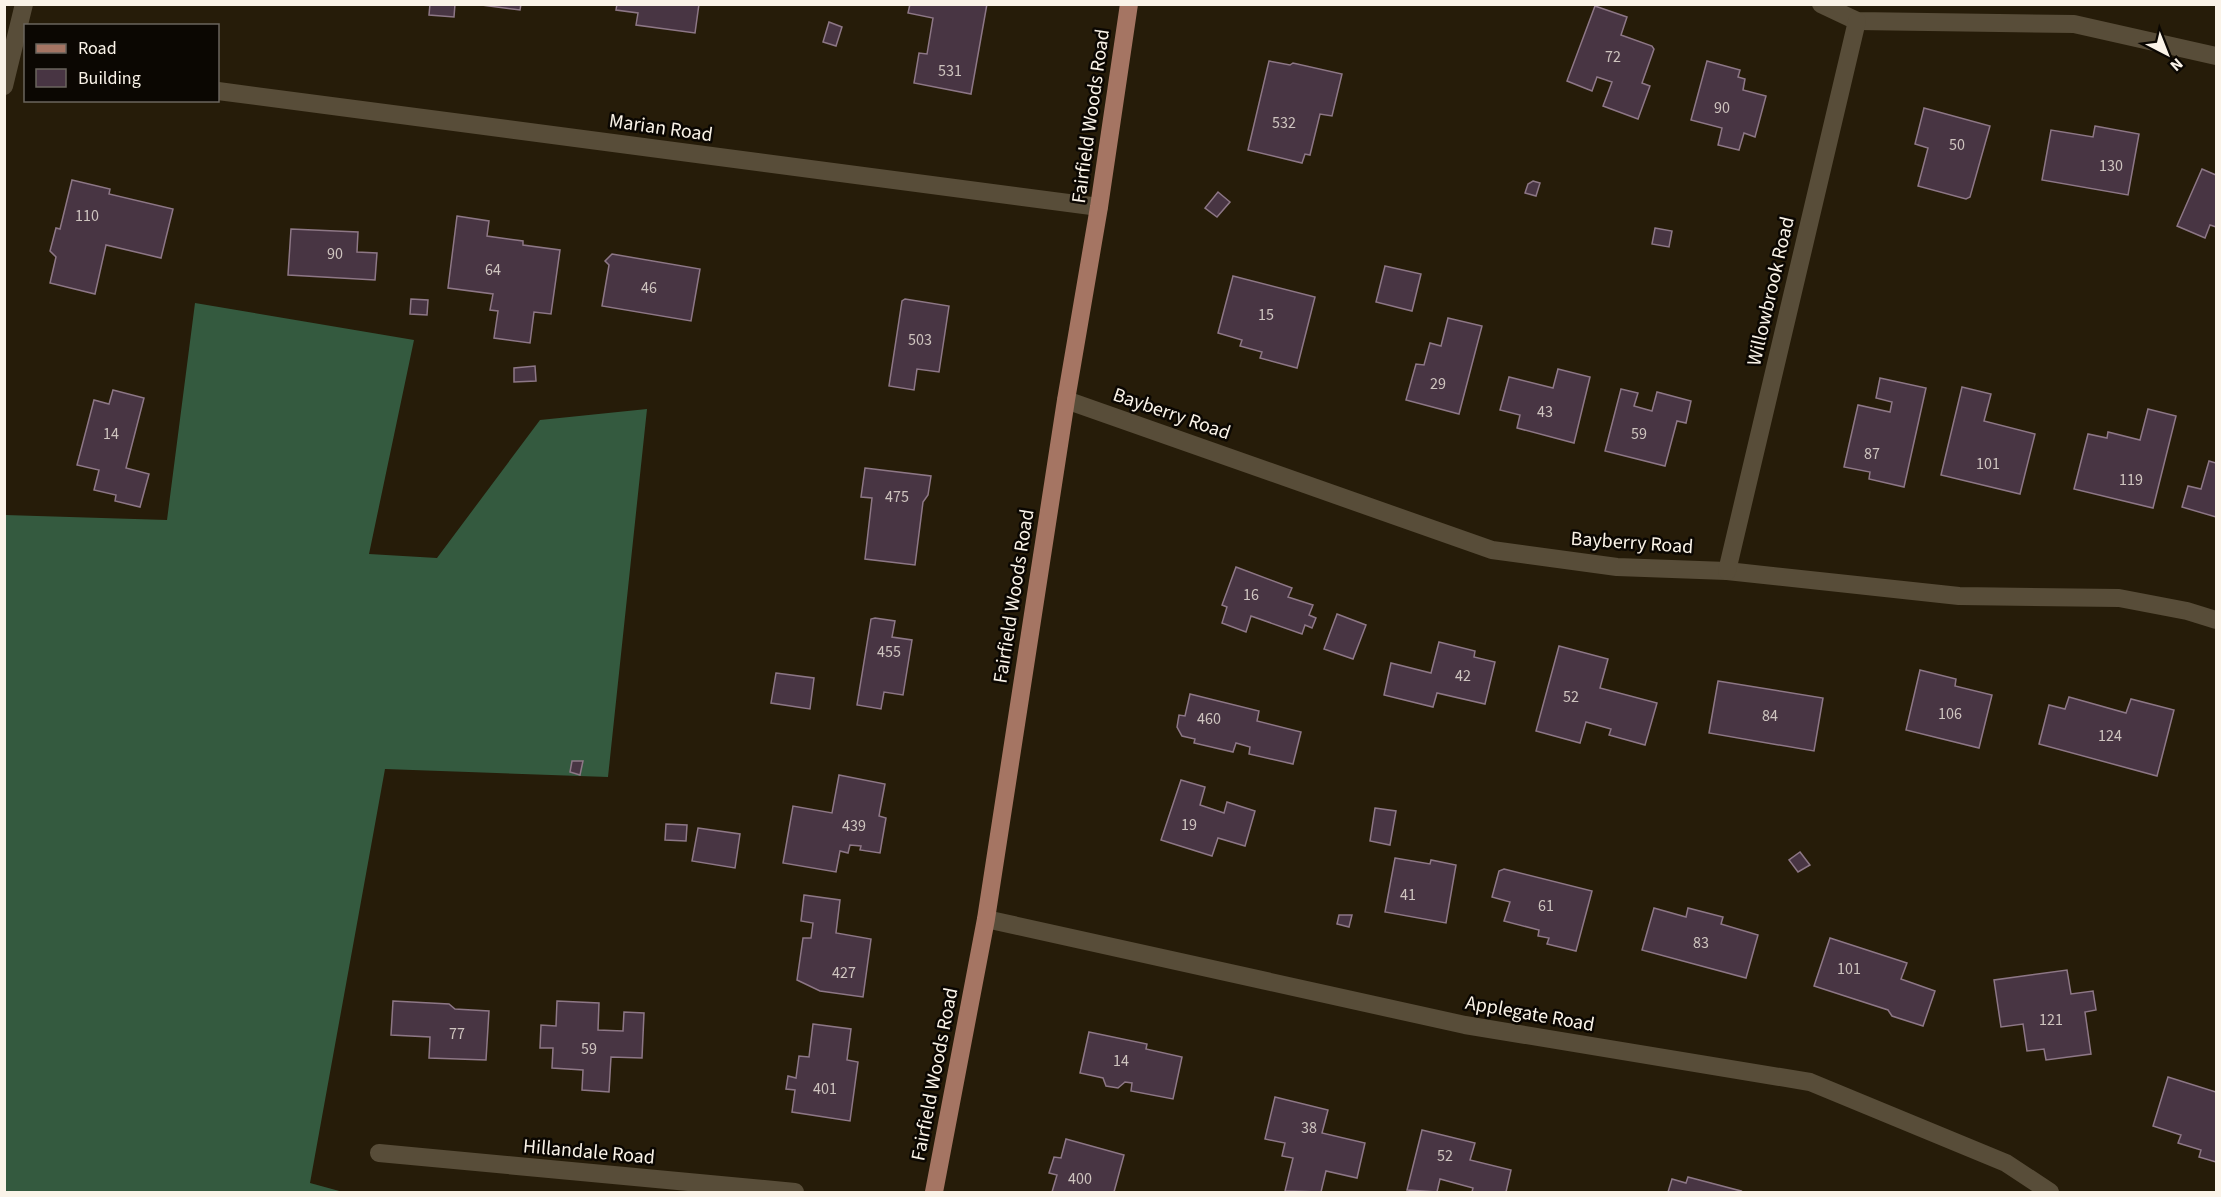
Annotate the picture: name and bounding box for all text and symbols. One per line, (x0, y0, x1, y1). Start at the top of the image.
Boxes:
legend (24, 24, 219, 102)
north arrow (2137, 24, 2197, 84)
street label: Fairfield Woods Road (1065, 27, 1117, 205)
text: Road (78, 36, 117, 61)
house number: 72 (1605, 46, 1621, 68)
text: N (2165, 53, 2188, 76)
house number: 531 (938, 60, 962, 82)
text: Building (78, 66, 141, 91)
house number: 90 (1714, 97, 1730, 119)
street label: Marian Road (607, 107, 715, 149)
house number: 532 (1272, 112, 1296, 134)
house number: 50 (1949, 134, 1965, 156)
house number: 130 (2099, 155, 2123, 177)
house number: 110 (75, 205, 99, 227)
street label: Willowbrook Road (1740, 214, 1802, 369)
house number: 90 (327, 243, 343, 265)
house number: 64 (485, 259, 501, 281)
house number: 46 (641, 277, 657, 299)
house number: 15 (1258, 304, 1274, 326)
house number: 503 (908, 329, 932, 351)
house number: 29 (1430, 373, 1446, 395)
street label: Bayberry Road (1109, 381, 1234, 447)
house number: 43 (1537, 401, 1553, 423)
house number: 14 (103, 423, 119, 445)
house number: 59 (1631, 423, 1647, 445)
house number: 87 (1864, 443, 1880, 465)
house number: 101 (1976, 453, 2000, 475)
house number: 119 (2119, 469, 2143, 491)
house number: 475 (885, 486, 909, 508)
street label: Fairfield Woods Road (986, 507, 1042, 685)
street label: Bayberry Road (1570, 525, 1694, 561)
house number: 16 (1243, 584, 1259, 606)
house number: 455 (877, 641, 901, 663)
house number: 42 (1455, 665, 1471, 687)
house number: 52 (1563, 686, 1579, 708)
house number: 106 (1938, 703, 1962, 725)
house number: 84 (1762, 705, 1778, 727)
house number: 460 (1197, 708, 1221, 730)
house number: 124 (2098, 725, 2122, 747)
house number: 19 (1181, 814, 1197, 836)
house number: 439 (842, 815, 866, 837)
house number: 41 (1400, 884, 1416, 906)
house number: 61 (1538, 895, 1554, 917)
house number: 83 (1693, 932, 1709, 954)
house number: 101 (1837, 958, 1861, 980)
house number: 427 (832, 962, 856, 984)
street label: Fairfield Woods Road (904, 985, 966, 1163)
street label: Applegate Road (1463, 989, 1597, 1039)
house number: 121 (2039, 1009, 2063, 1031)
house number: 77 (449, 1023, 465, 1045)
house number: 59 (581, 1038, 597, 1060)
house number: 14 (1113, 1050, 1129, 1072)
house number: 401 (813, 1078, 837, 1100)
house number: 38 (1301, 1117, 1317, 1139)
street label: Hillandale Road (522, 1132, 656, 1172)
house number: 52 (1437, 1145, 1453, 1167)
house number: 400 (1068, 1168, 1092, 1190)

